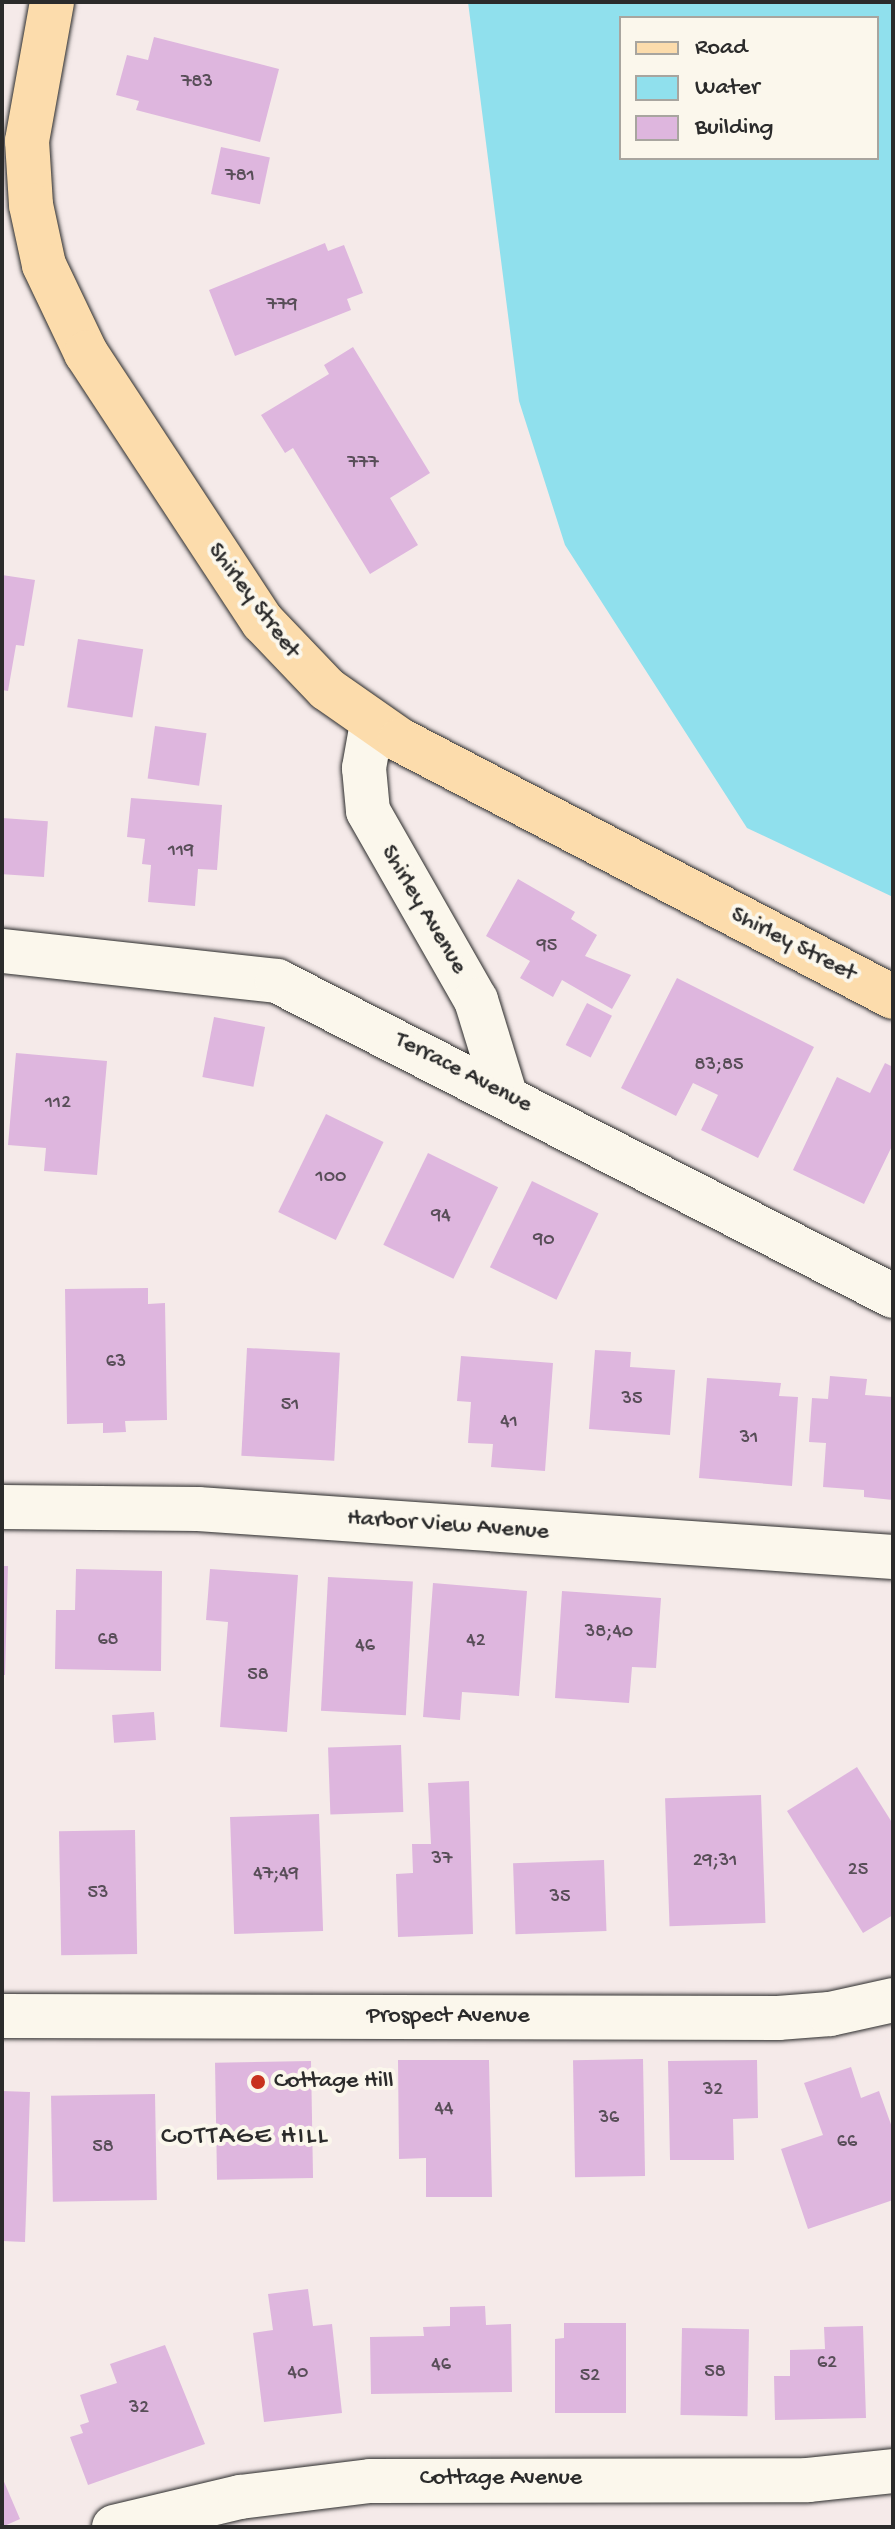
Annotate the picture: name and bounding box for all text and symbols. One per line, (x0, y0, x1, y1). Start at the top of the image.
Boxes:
legend (619, 16, 879, 160)
text: Road (695, 34, 747, 63)
house number: 783 (181, 70, 213, 94)
text: Water (695, 74, 759, 103)
text: Building (695, 114, 773, 143)
house number: 781 (225, 164, 255, 188)
house number: 779 (267, 293, 297, 317)
house number: 777 (347, 451, 379, 475)
street label: Shirley Street (200, 538, 306, 664)
house number: 119 (168, 839, 194, 863)
street label: Shirley Avenue (373, 840, 473, 980)
street label: Shirley Street (725, 901, 861, 989)
house number: 95 (537, 934, 557, 958)
street label: Terrace Avenue (389, 1026, 537, 1120)
house number: 83;85 (694, 1053, 744, 1077)
house number: 112 (45, 1091, 71, 1115)
house number: 100 (316, 1165, 346, 1189)
house number: 94 (431, 1204, 451, 1228)
house number: 90 (533, 1228, 555, 1252)
house number: 63 (106, 1350, 126, 1374)
house number: 35 (622, 1387, 642, 1411)
house number: 51 (281, 1393, 299, 1417)
house number: 41 (500, 1410, 518, 1434)
house number: 31 (740, 1426, 758, 1450)
street label: Harbor View Avenue (346, 1505, 550, 1547)
house number: 38;40 (585, 1620, 633, 1644)
house number: 68 (97, 1628, 119, 1652)
house number: 42 (466, 1629, 486, 1653)
house number: 46 (355, 1634, 375, 1658)
house number: 58 (247, 1663, 269, 1687)
house number: 37 (432, 1847, 452, 1871)
house number: 29;31 (693, 1849, 737, 1873)
house number: 25 (848, 1858, 868, 1882)
house number: 47;49 (253, 1862, 299, 1886)
house number: 53 (88, 1881, 108, 1905)
house number: 35 (550, 1885, 570, 1909)
street label: Prospect Avenue (366, 2003, 530, 2031)
place label: Cottage Hill (274, 2068, 394, 2096)
marker: Cottage Hill (249, 2073, 267, 2091)
house number: 32 (703, 2078, 723, 2102)
house number: 44 (435, 2097, 453, 2121)
house number: 36 (599, 2106, 619, 2130)
district label: COTTAGE HILL (161, 2122, 329, 2154)
house number: 66 (837, 2130, 857, 2154)
house number: 58 (92, 2135, 114, 2159)
house number: 62 (817, 2351, 837, 2375)
house number: 46 (431, 2353, 451, 2377)
house number: 58 (704, 2360, 726, 2384)
house number: 40 (288, 2361, 308, 2385)
house number: 52 (580, 2364, 600, 2388)
house number: 32 (129, 2396, 149, 2420)
street label: Cottage Avenue (420, 2465, 582, 2493)

